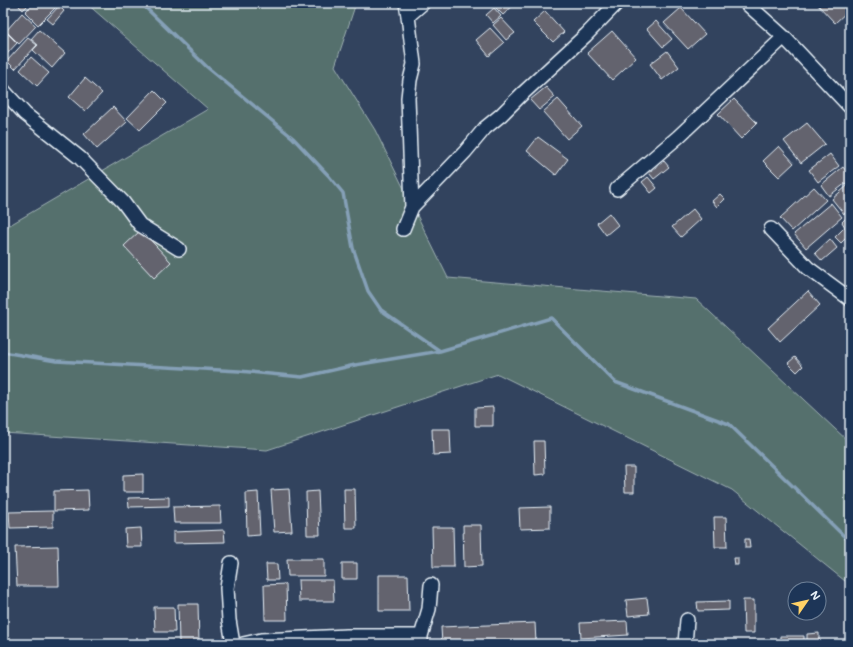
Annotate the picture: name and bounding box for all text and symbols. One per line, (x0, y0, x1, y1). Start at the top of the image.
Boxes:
north arrow (787, 581, 827, 621)
text: N (807, 587, 824, 603)

